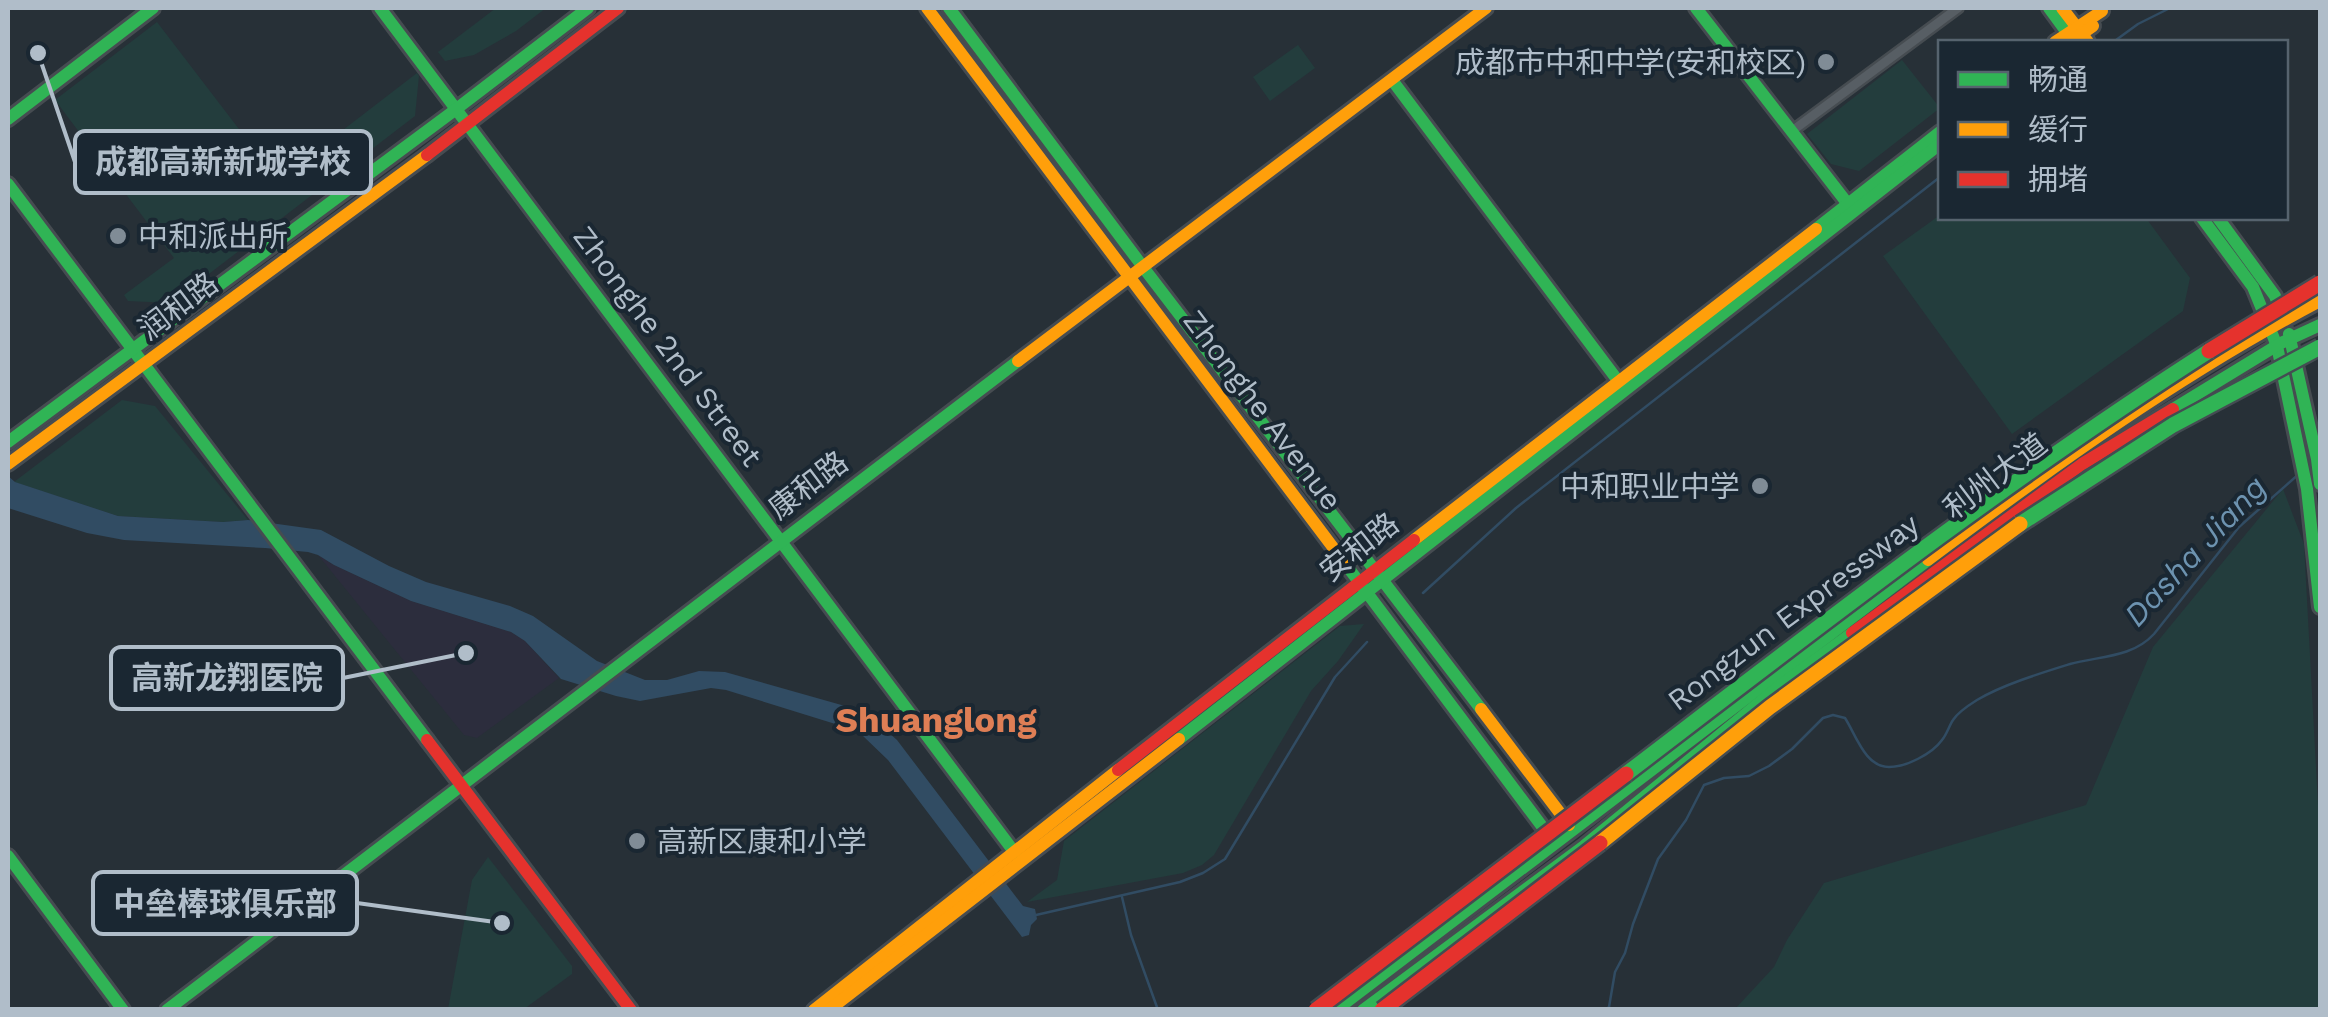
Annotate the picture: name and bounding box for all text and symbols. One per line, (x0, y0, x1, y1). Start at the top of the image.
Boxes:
legend (1938, 40, 2288, 220)
place label: 成都市中和中学(安和校区) (1455, 45, 1806, 80)
marker: 成都市中和中学(安和校区) (1815, 51, 1837, 73)
text: 畅通 (2028, 62, 2088, 97)
text: 缓行 (2028, 112, 2088, 147)
callout: 成都高新新城学校 (75, 131, 371, 193)
text: 成都高新新城学校 (95, 143, 351, 181)
text: 拥堵 (2028, 162, 2088, 197)
place label: 中和派出所 (138, 219, 288, 254)
street label: Zhonghe 2nd Street (566, 219, 770, 473)
marker: 中和派出所 (107, 225, 129, 247)
street label: 润和路 (132, 265, 224, 347)
street label: Zhonghe Avenue (1176, 303, 1350, 517)
street label: 利州大道 (1937, 426, 2053, 526)
street label: 康和路 (762, 444, 854, 526)
water label: Dasha Jiang (2116, 468, 2274, 634)
place label: 中和职业中学 (1560, 469, 1740, 504)
marker: 中和职业中学 (1749, 475, 1771, 497)
street label: 安和路 (1313, 506, 1405, 588)
street label: Rongzun Expressway (1661, 506, 1926, 718)
callout: 高新龙翔医院 (111, 647, 343, 709)
text: 高新龙翔医院 (131, 659, 323, 697)
district label: Shuanglong (835, 699, 1037, 741)
place label: 高新区康和小学 (657, 824, 867, 859)
marker: 高新区康和小学 (626, 830, 648, 852)
callout: 中垒棒球俱乐部 (93, 872, 357, 934)
text: 中垒棒球俱乐部 (113, 885, 337, 923)

